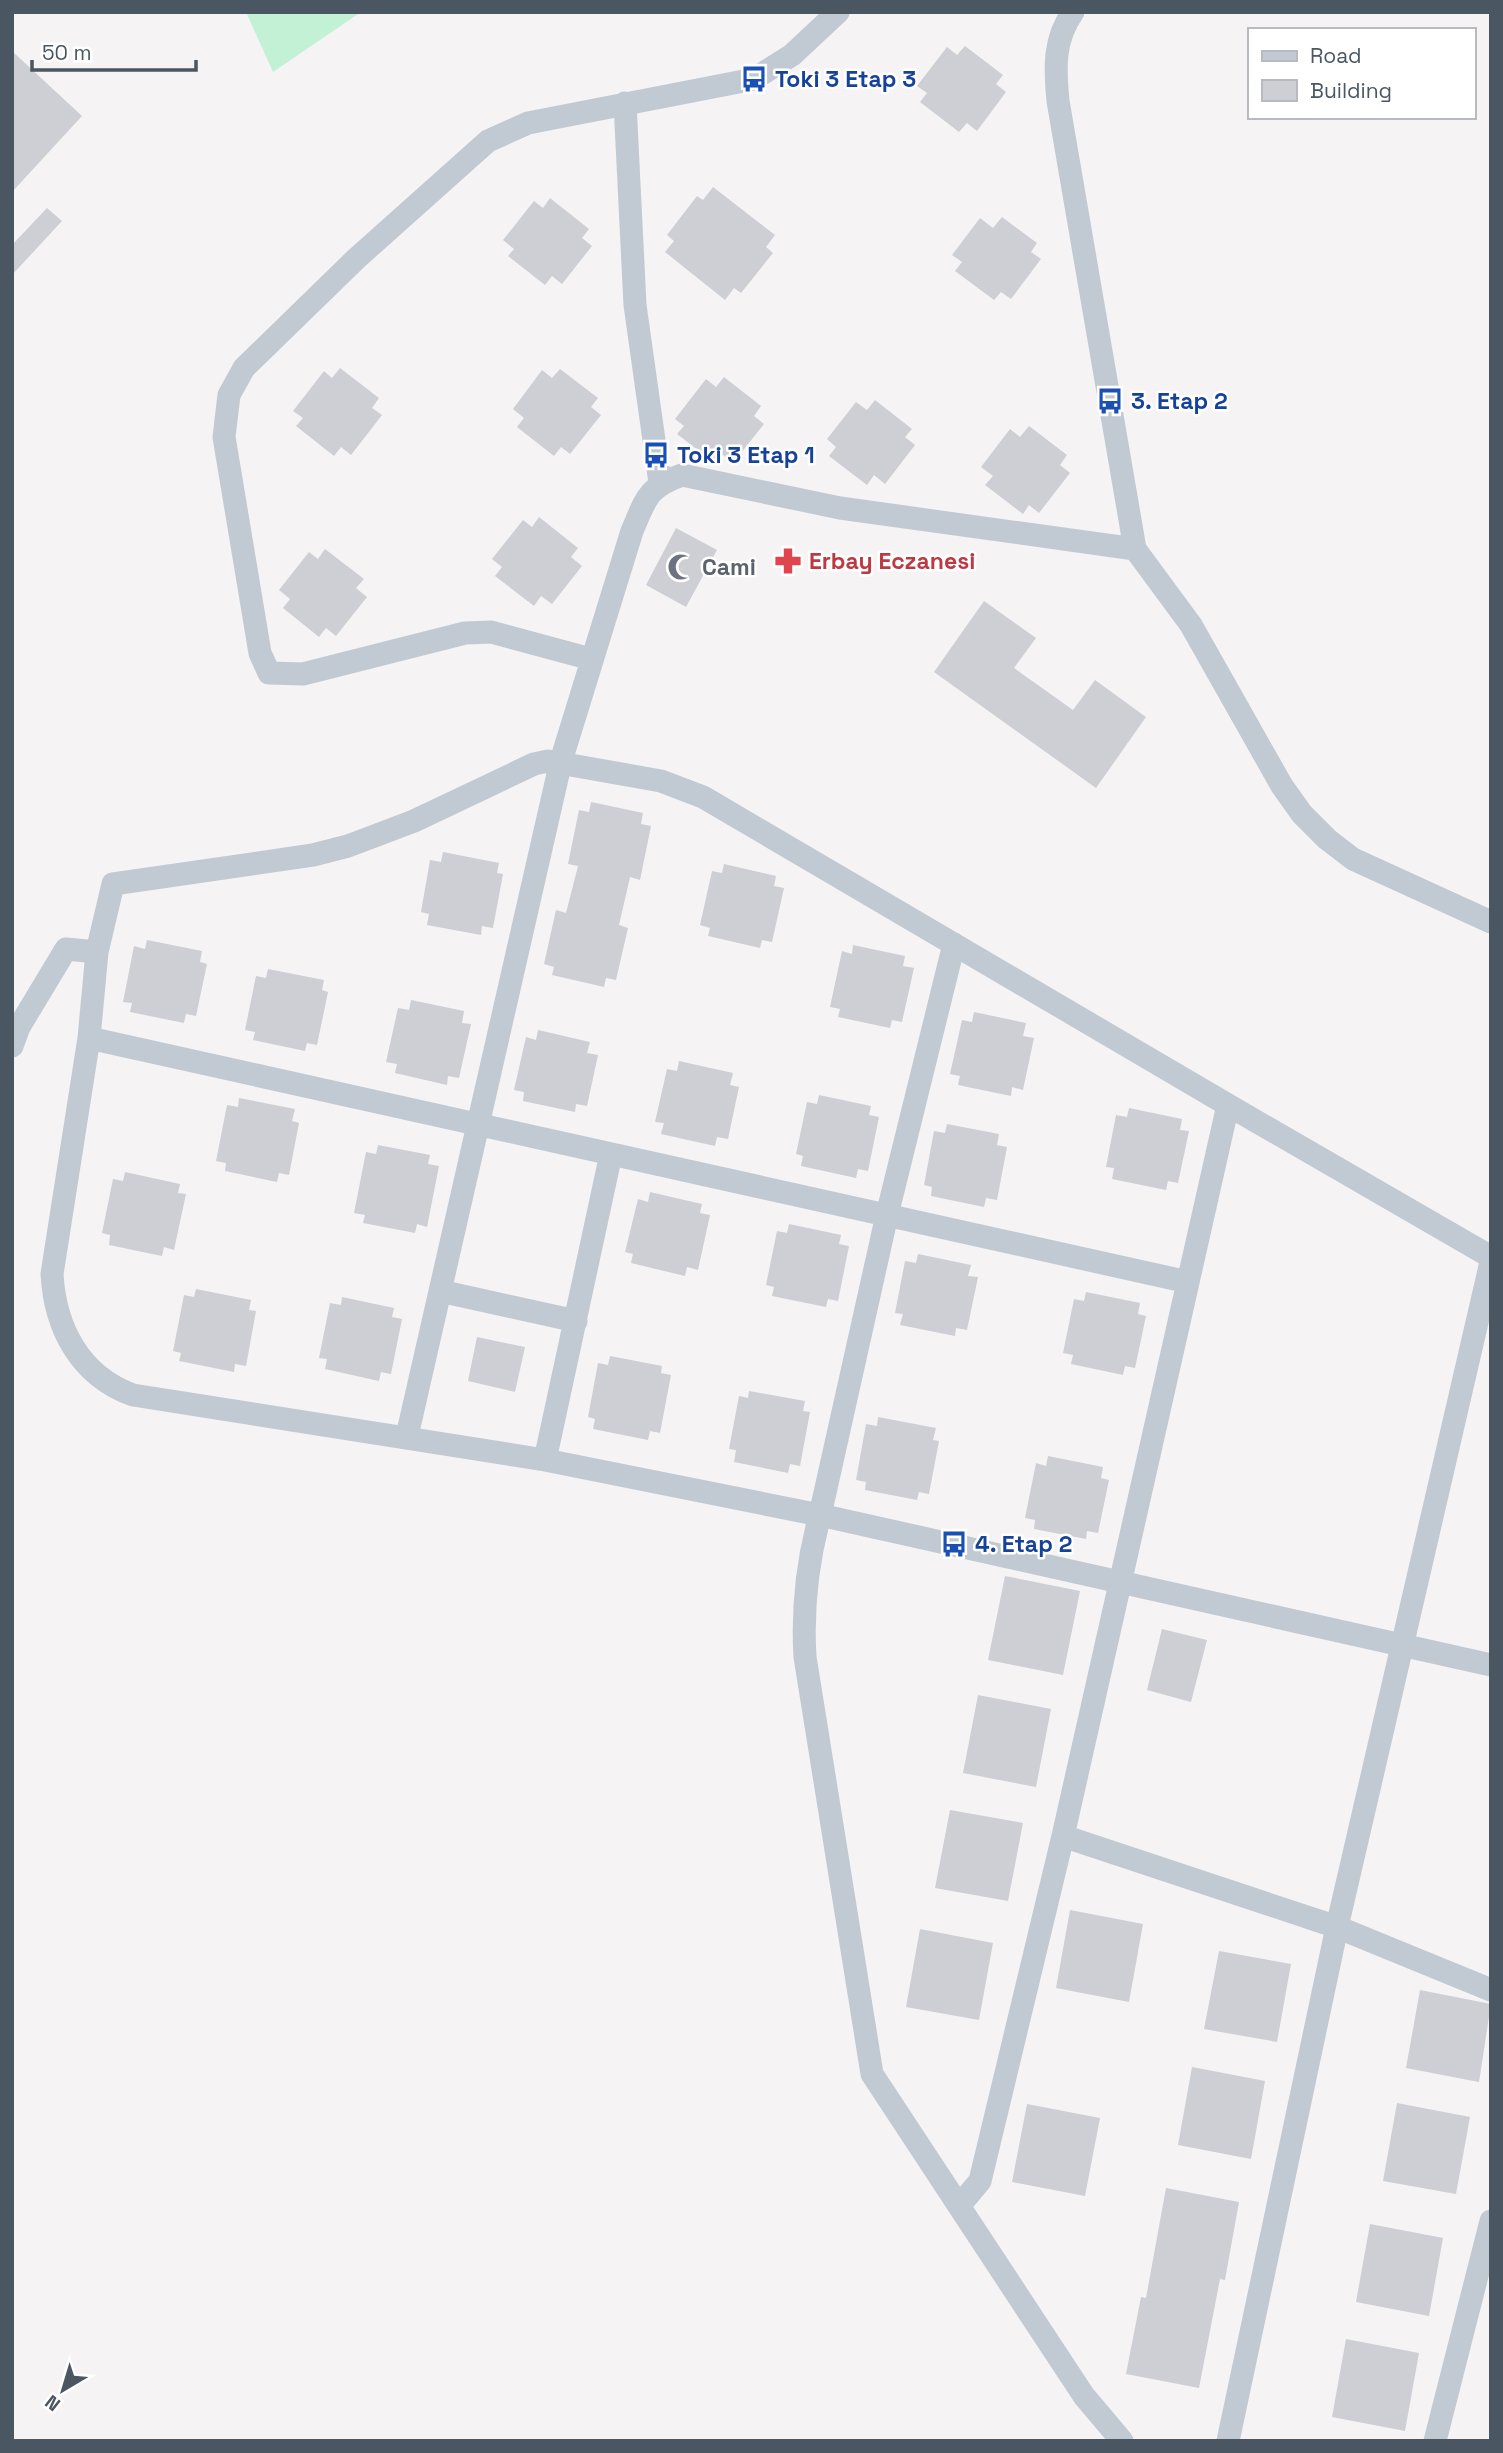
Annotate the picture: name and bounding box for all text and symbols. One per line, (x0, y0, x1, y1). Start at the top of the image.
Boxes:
scale bar (32, 28, 196, 72)
legend (1248, 28, 1475, 119)
text: 50 m (42, 39, 92, 66)
text: Road (1310, 42, 1362, 69)
bus stop icon: Toki 3 Etap 3 (739, 64, 769, 94)
place label: Toki 3 Etap 3 (775, 64, 916, 94)
text: Building (1310, 77, 1392, 104)
bus stop icon: 3. Etap 2 (1095, 386, 1125, 416)
place label: 3. Etap 2 (1131, 386, 1228, 416)
bus stop icon: Toki 3 Etap 1 (641, 440, 671, 470)
place label: Toki 3 Etap 1 (677, 440, 815, 470)
pharmacy icon: Erbay Eczanesi (773, 546, 803, 576)
place label: Erbay Eczanesi (809, 546, 975, 576)
mosque icon: Cami (666, 552, 696, 582)
place label: Cami (702, 552, 756, 582)
bus stop icon: 4. Etap 2 (939, 1529, 969, 1559)
place label: 4. Etap 2 (975, 1529, 1072, 1559)
north arrow (28, 2355, 98, 2425)
text: N (40, 2389, 66, 2417)

